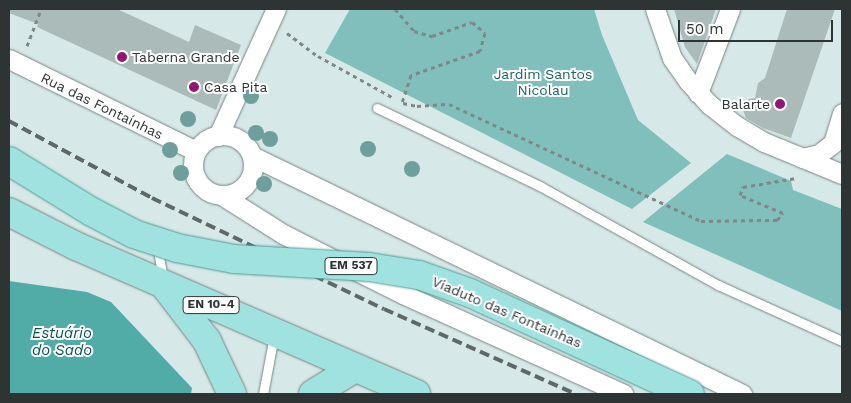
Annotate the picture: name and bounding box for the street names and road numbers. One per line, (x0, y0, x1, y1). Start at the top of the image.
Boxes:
street label: Rua das Fontaínhas (38, 69, 166, 143)
road number: EM 537 (324, 256, 378, 276)
street label: Viaduto das Fontainhas (430, 273, 584, 351)
road number: EN 10-4 (182, 296, 240, 314)

